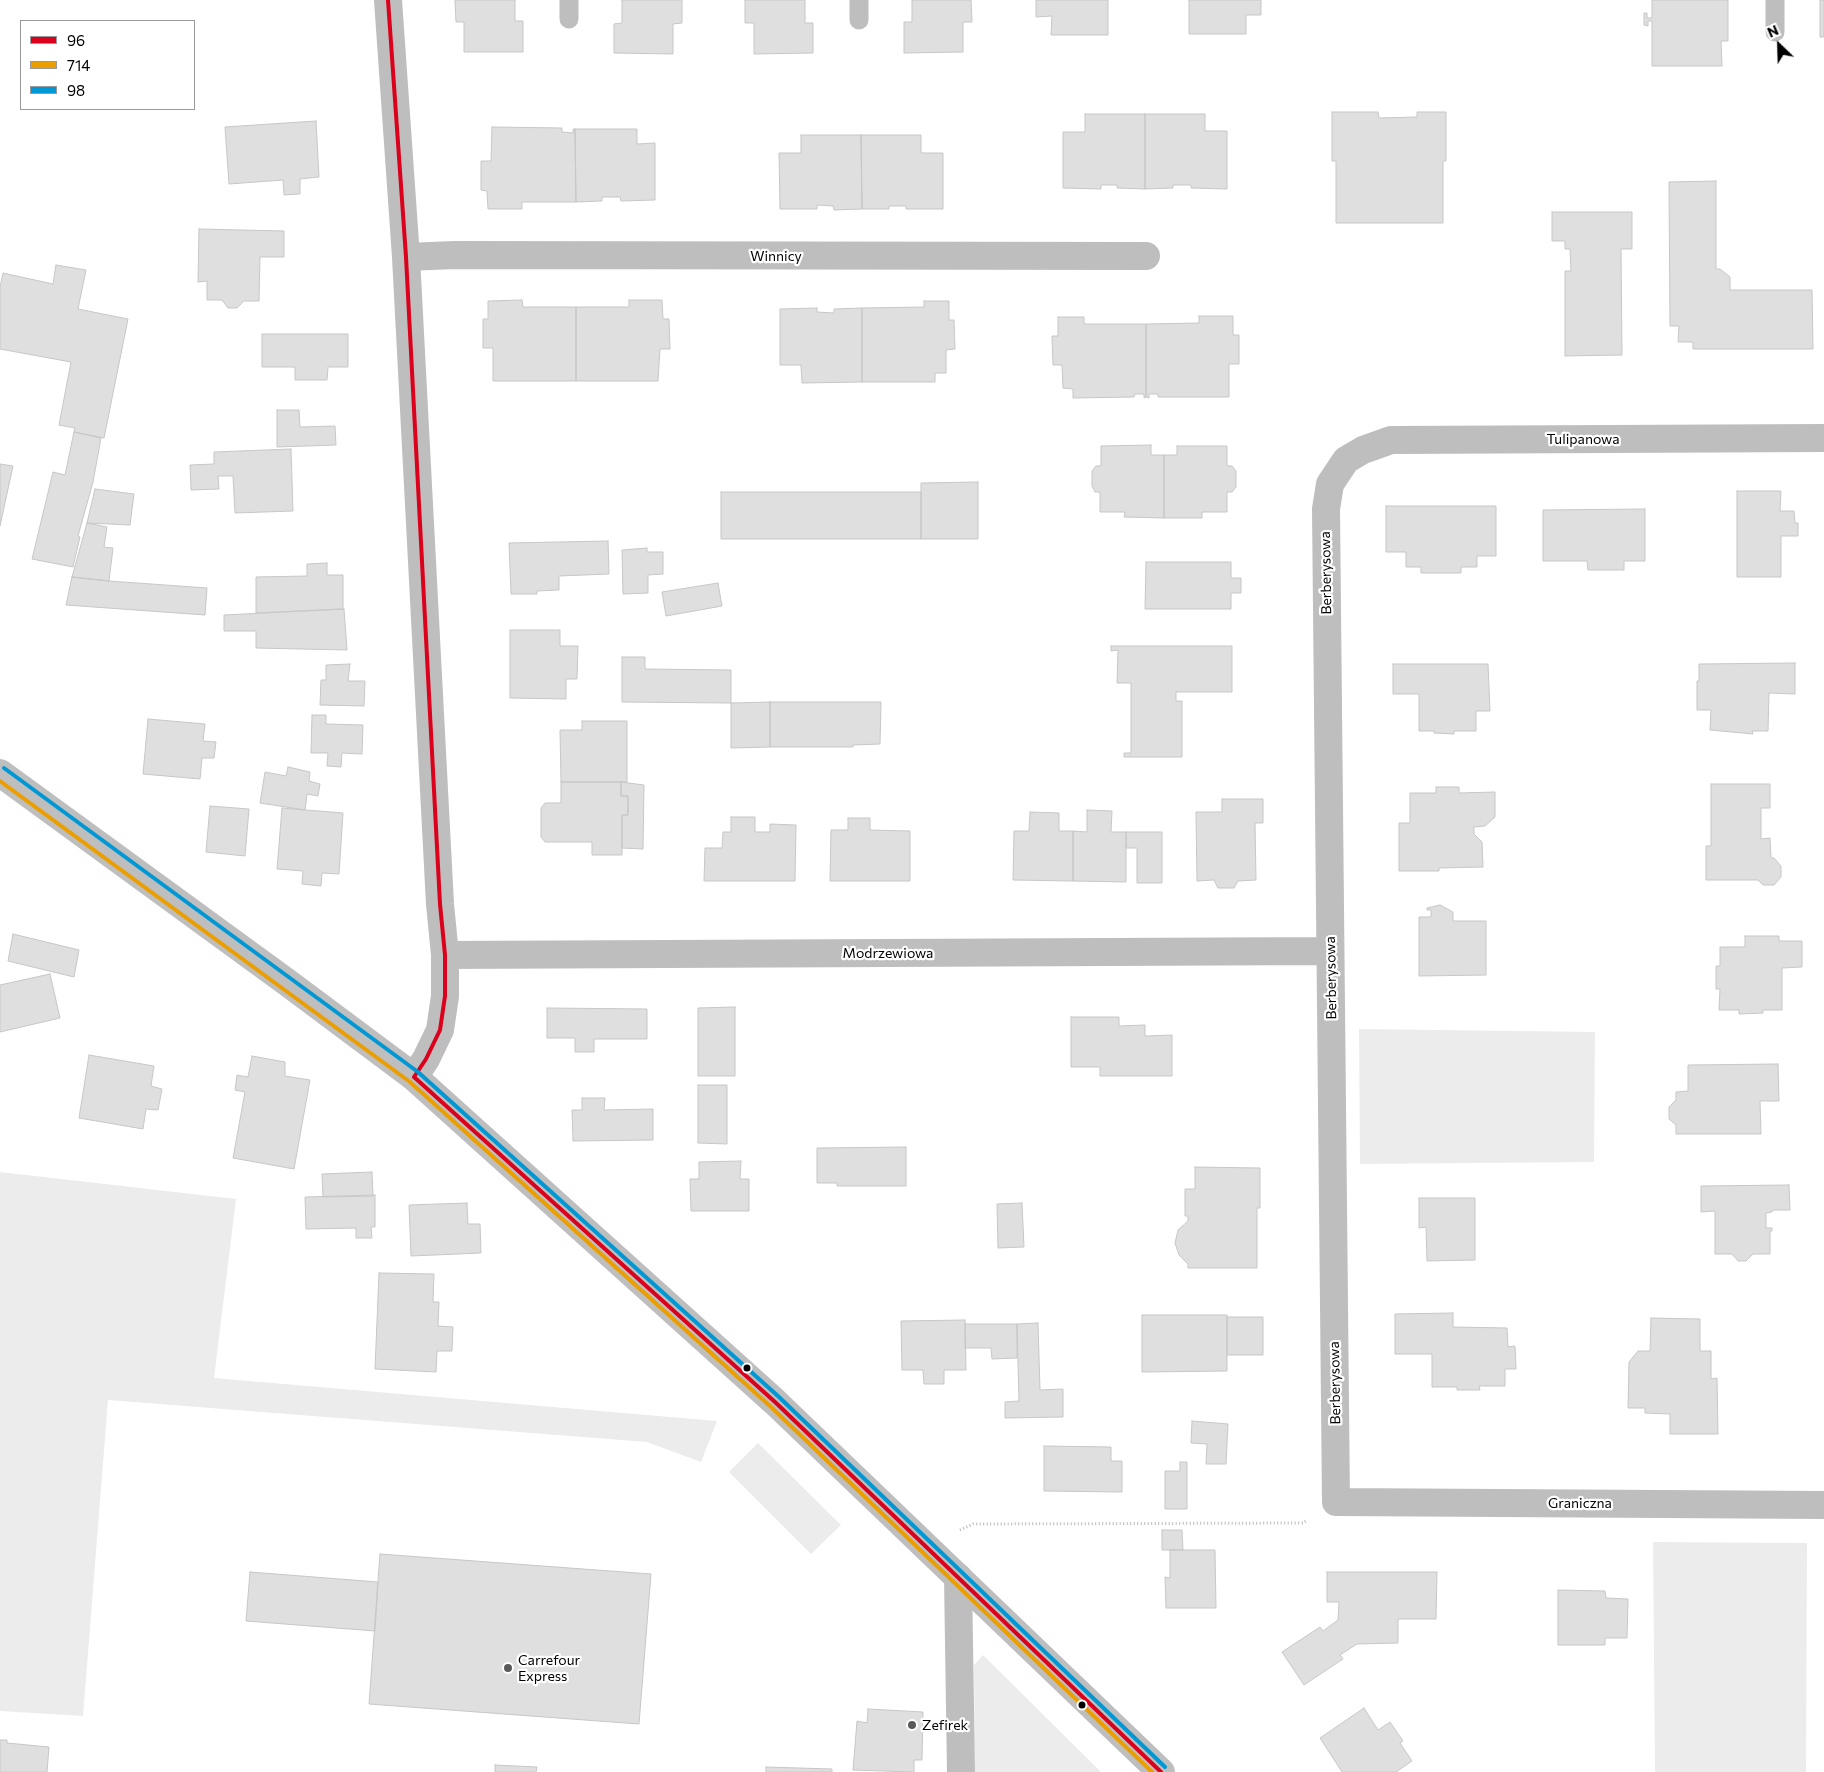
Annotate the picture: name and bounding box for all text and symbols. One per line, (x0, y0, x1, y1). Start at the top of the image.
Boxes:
legend (20, 20, 195, 110)
north arrow (1754, 20, 1804, 70)
text: N (1764, 21, 1781, 41)
text: 96 (67, 31, 85, 49)
text: 714 (67, 56, 90, 74)
text: 98 (67, 81, 85, 99)
street label: Winnicy (750, 248, 802, 264)
street label: Tulipanowa (1547, 431, 1619, 447)
street label: Berberysowa (1317, 531, 1335, 615)
street label: Berberysowa (1322, 936, 1340, 1020)
street label: Modrzewiowa (843, 945, 933, 961)
street label: Berberysowa (1326, 1341, 1344, 1425)
unlabelled marker (742, 1363, 752, 1373)
street label: Graniczna (1548, 1495, 1612, 1511)
place label: Carrefour Express (518, 1652, 580, 1684)
marker: Carrefour Express (502, 1662, 514, 1674)
unlabelled marker (1077, 1700, 1087, 1710)
place label: Zefirek (922, 1717, 968, 1733)
marker: Zefirek (906, 1719, 918, 1731)

